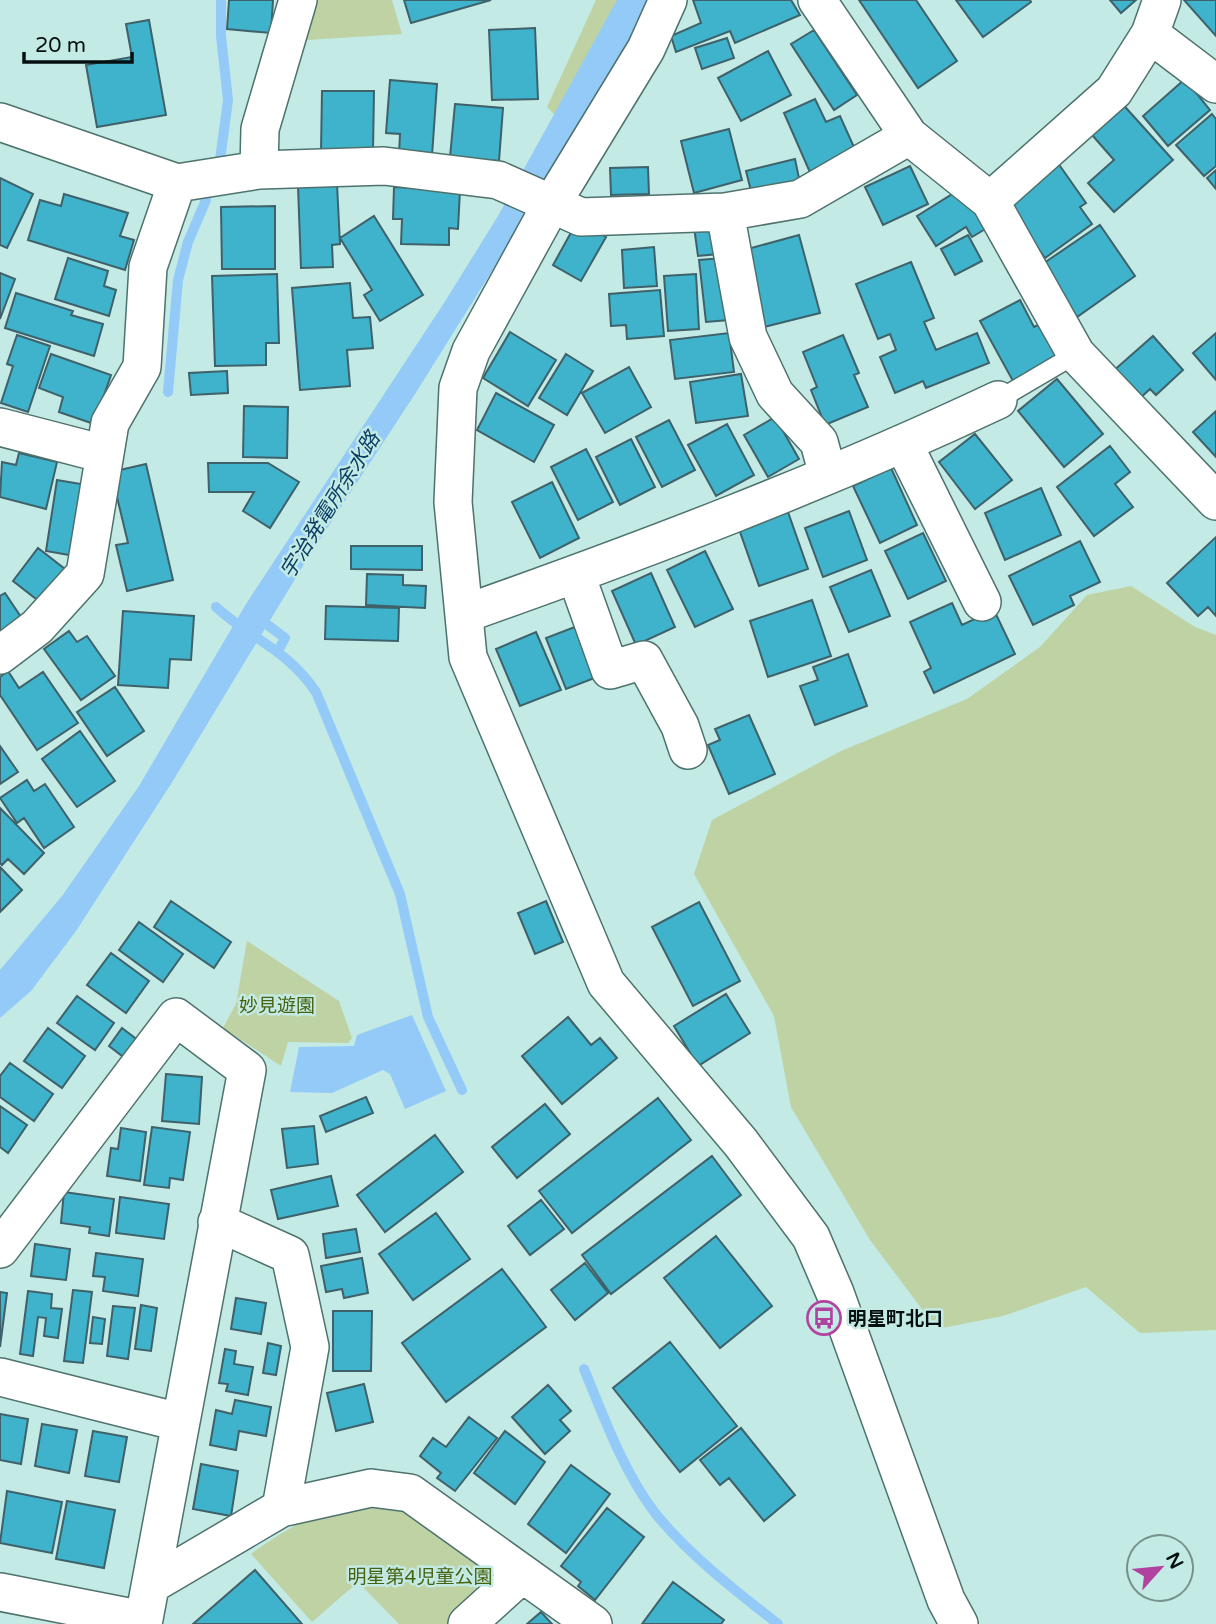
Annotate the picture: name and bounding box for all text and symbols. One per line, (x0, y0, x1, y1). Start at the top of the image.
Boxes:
scale bar (24, 21, 133, 65)
text: 20 m (35, 33, 86, 58)
water label: 宇治発電所余水路 (275, 426, 387, 583)
park label: 妙見遊園 (239, 995, 315, 1017)
bus stop icon: 明星町北口 (805, 1299, 843, 1337)
place label: 明星町北口 (848, 1308, 943, 1330)
north arrow (1125, 1533, 1195, 1603)
text: N (1161, 1549, 1188, 1573)
park label: 明星第4児童公園 (348, 1566, 492, 1588)

